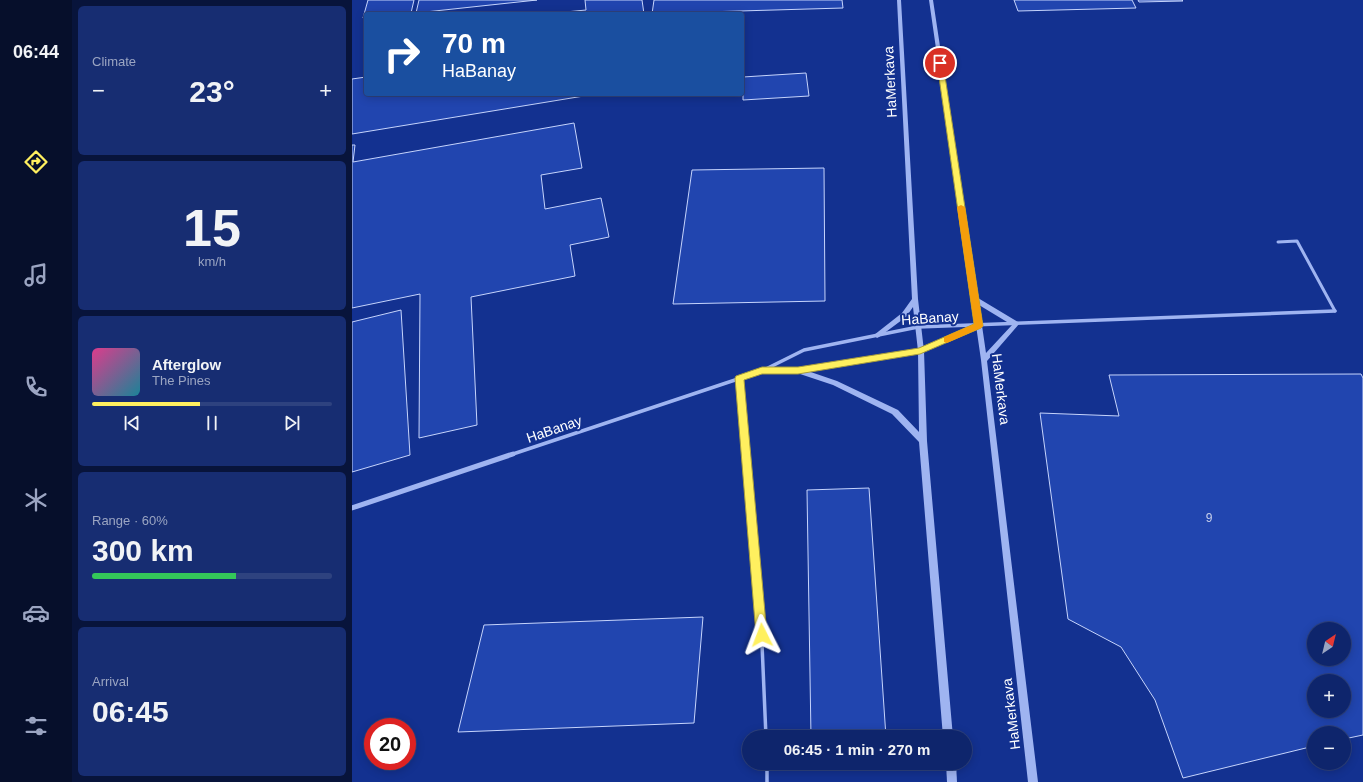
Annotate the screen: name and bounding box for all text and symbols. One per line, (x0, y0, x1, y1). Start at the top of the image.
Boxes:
icon: right (376, 28, 428, 80)
text: 70 m (442, 28, 506, 59)
text: 06:44 (13, 42, 59, 62)
street label: HaMerkava (880, 46, 900, 118)
pin (923, 46, 957, 80)
icon: arrive (929, 52, 951, 74)
text: Climate (92, 54, 136, 69)
text: HaBanay (442, 61, 516, 81)
text: 23° (189, 75, 235, 108)
text: − (92, 78, 105, 103)
text: + (319, 78, 332, 103)
icon: directions (22, 148, 50, 176)
text: 15 (183, 199, 241, 257)
text: km/h (198, 254, 226, 269)
icon: music (22, 261, 50, 289)
street label: HaBanay (901, 308, 959, 328)
street label: HaMerkava (989, 352, 1013, 426)
text: Afterglow (152, 356, 221, 373)
icon: phone (22, 373, 50, 401)
text: The Pines (152, 373, 211, 388)
icon: previous (121, 412, 143, 434)
icon: pause (201, 412, 223, 434)
icon: next (281, 412, 303, 434)
street label: HaBanay (524, 412, 584, 446)
icon: climate (22, 486, 50, 514)
house number: 9 (1206, 511, 1213, 525)
text: Range · 60% (92, 513, 168, 528)
text: 300 km (92, 534, 194, 567)
icon: car (22, 599, 50, 627)
position arrow (741, 614, 783, 656)
north arrow (1307, 622, 1351, 666)
map controls (1307, 622, 1351, 770)
text: Arrival (92, 674, 129, 689)
button: + (1307, 674, 1351, 718)
street label: HaMerkava (999, 677, 1023, 751)
text: 06:45 (92, 695, 169, 728)
icon: filters (22, 712, 50, 740)
speed limit sign: 20 (364, 718, 416, 770)
button: − (1307, 726, 1351, 770)
text: 06:45 · 1 min · 270 m (784, 741, 930, 758)

